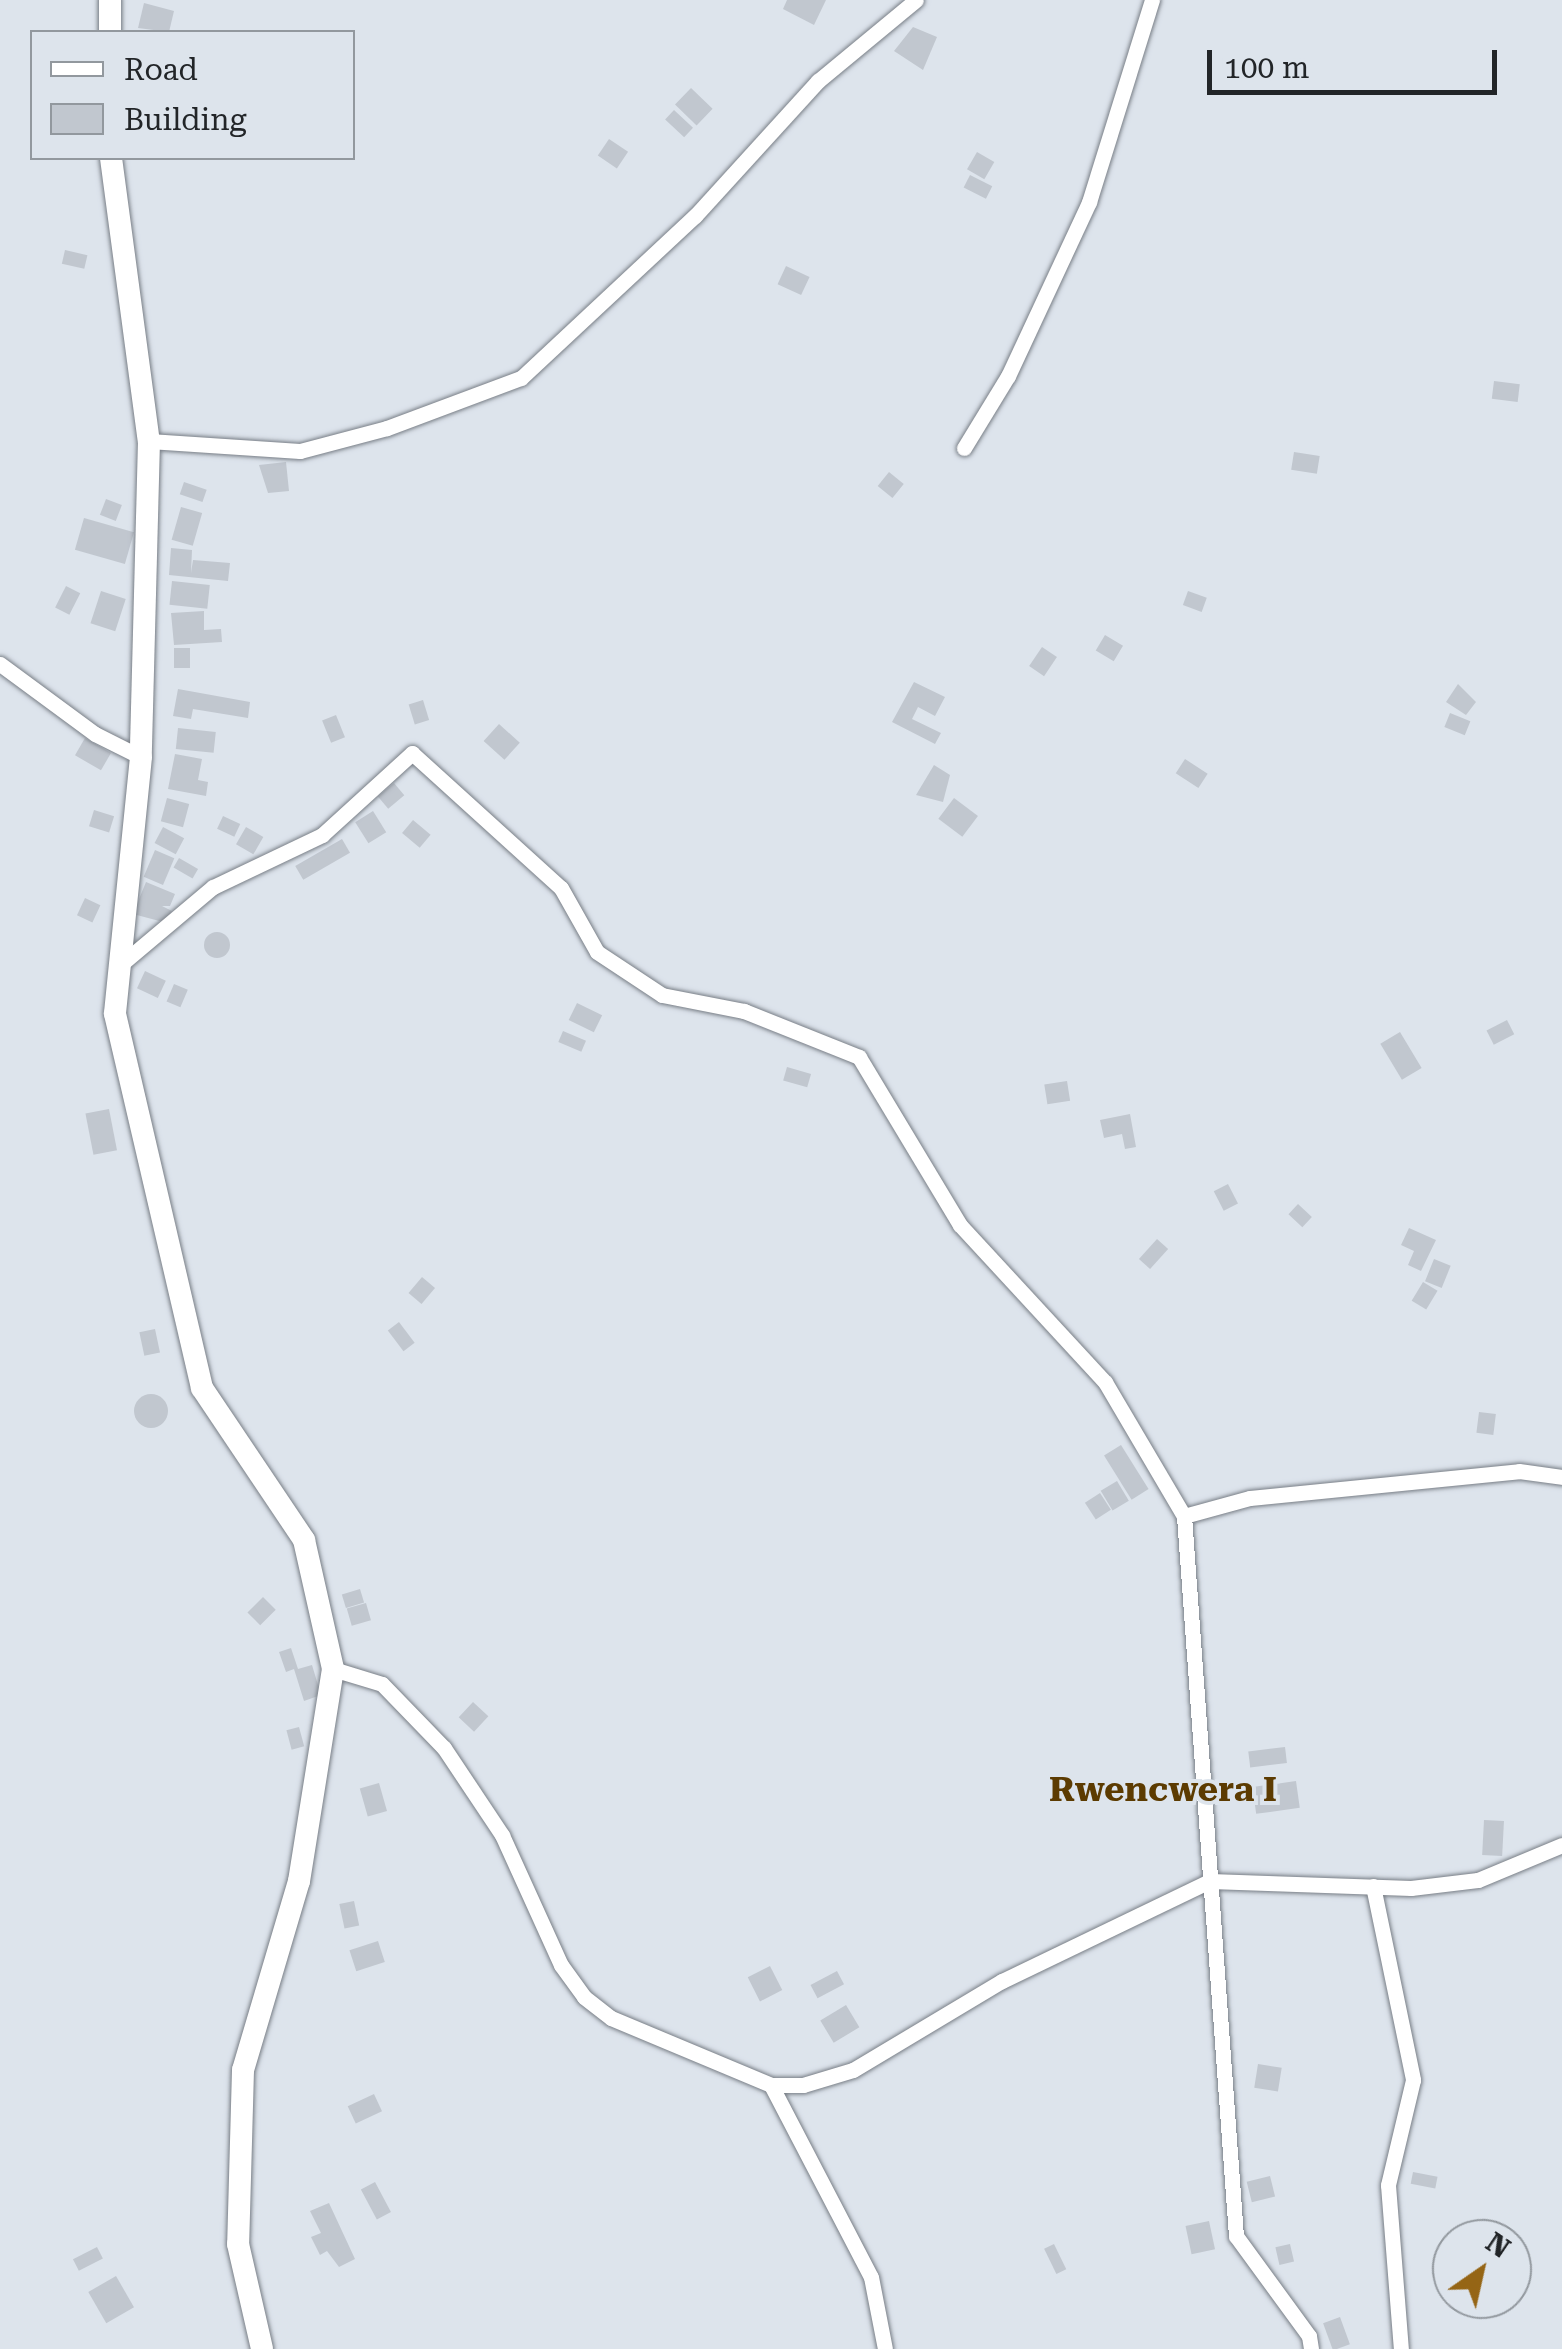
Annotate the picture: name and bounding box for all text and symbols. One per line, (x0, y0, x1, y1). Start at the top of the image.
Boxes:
legend (30, 30, 355, 160)
scale bar (1212, 30, 1502, 92)
text: 100 m (1224, 50, 1309, 85)
text: Road (124, 52, 198, 87)
text: Building (124, 102, 247, 137)
district label: Rwencwera I (1049, 1769, 1277, 1811)
north arrow (1432, 2219, 1532, 2319)
text: N (1480, 2226, 1516, 2265)

